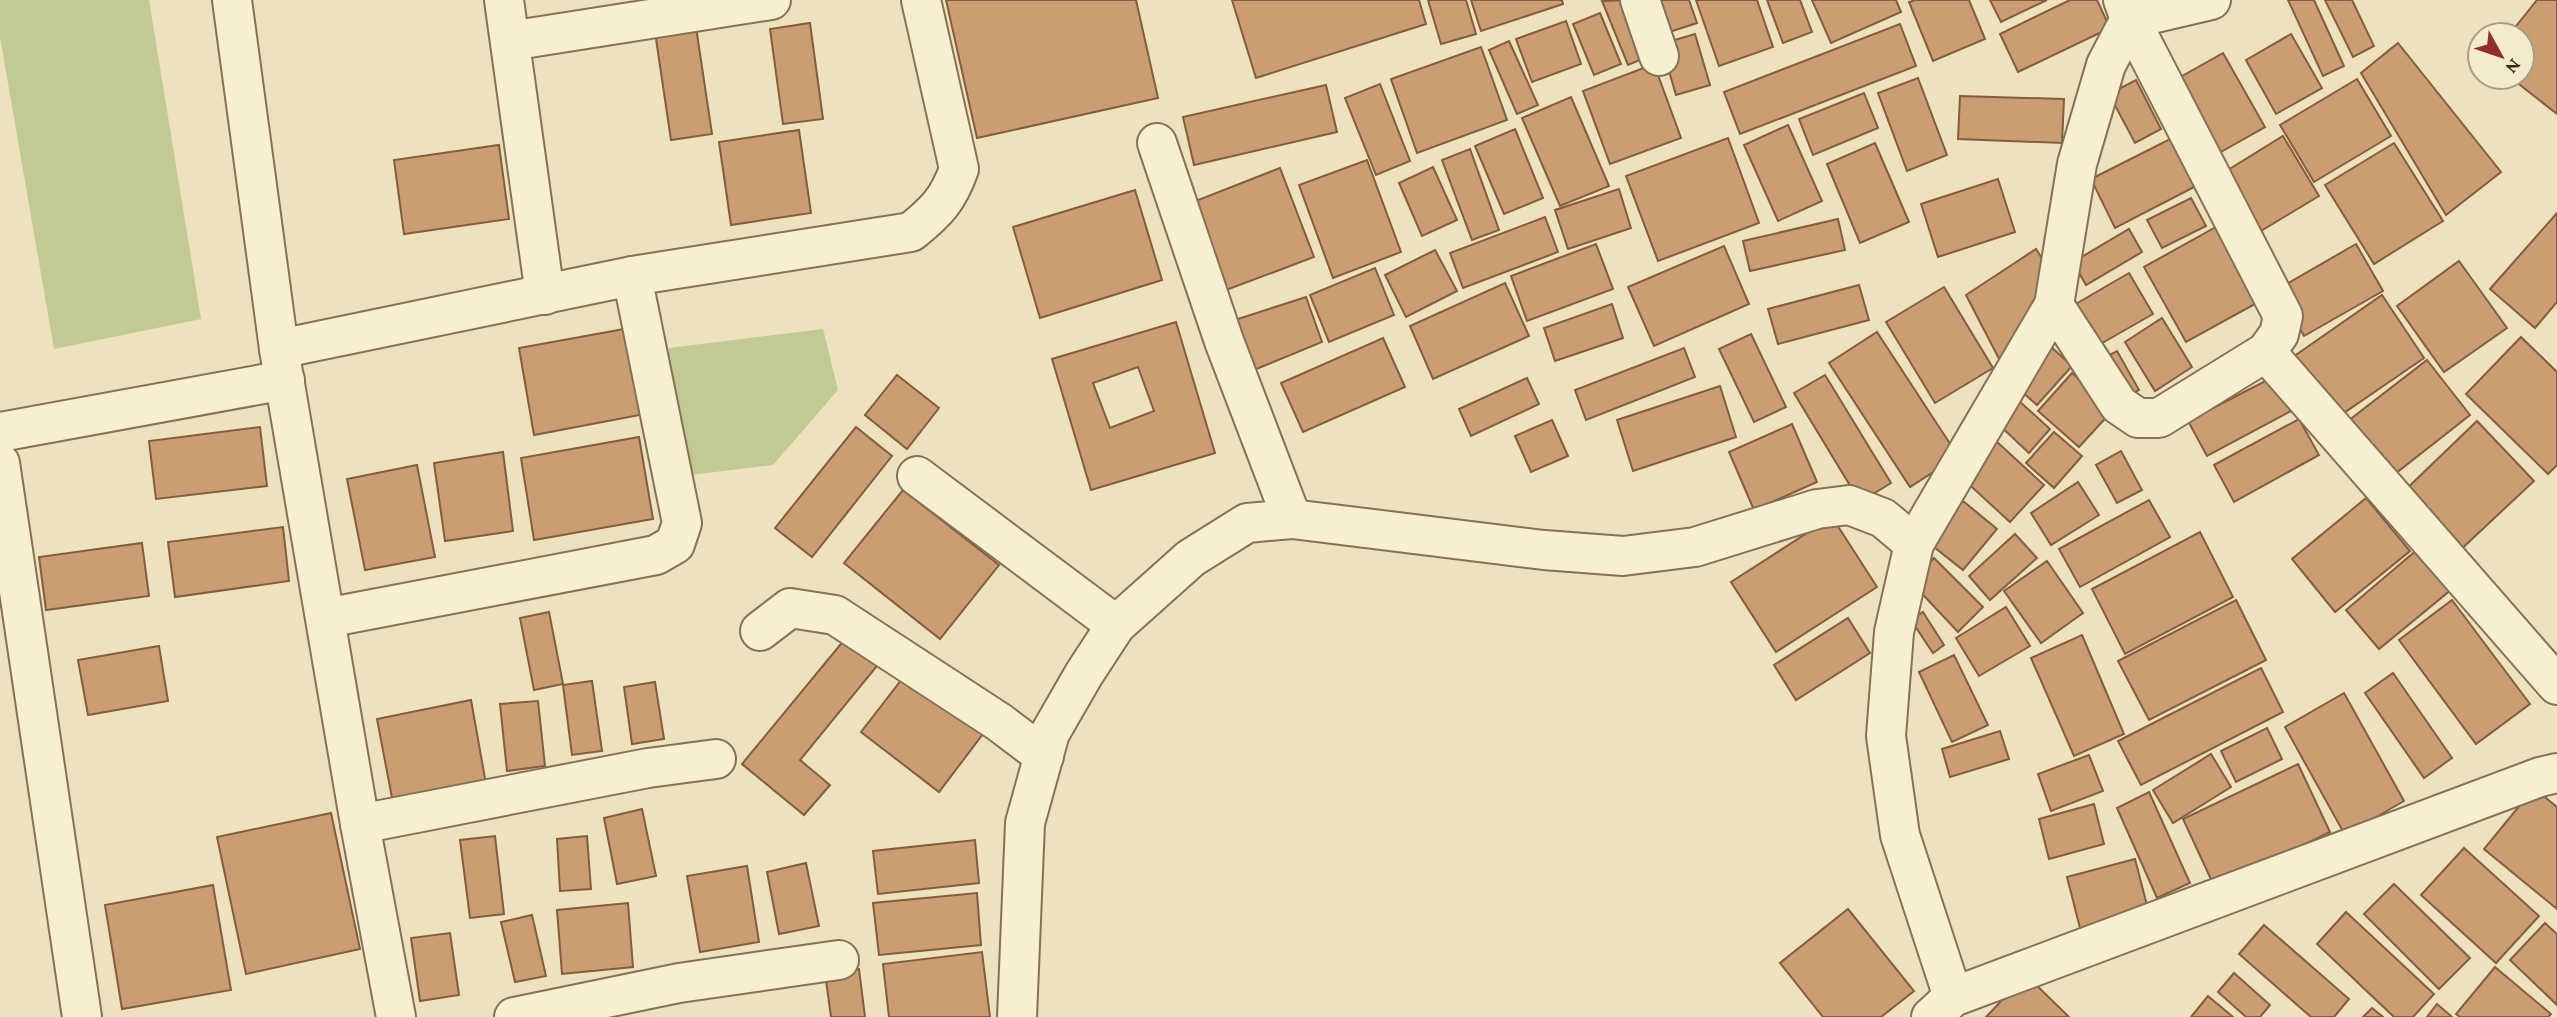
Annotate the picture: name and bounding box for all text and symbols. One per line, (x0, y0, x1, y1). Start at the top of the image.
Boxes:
north arrow (2466, 21, 2536, 91)
text: N (2501, 55, 2526, 78)

